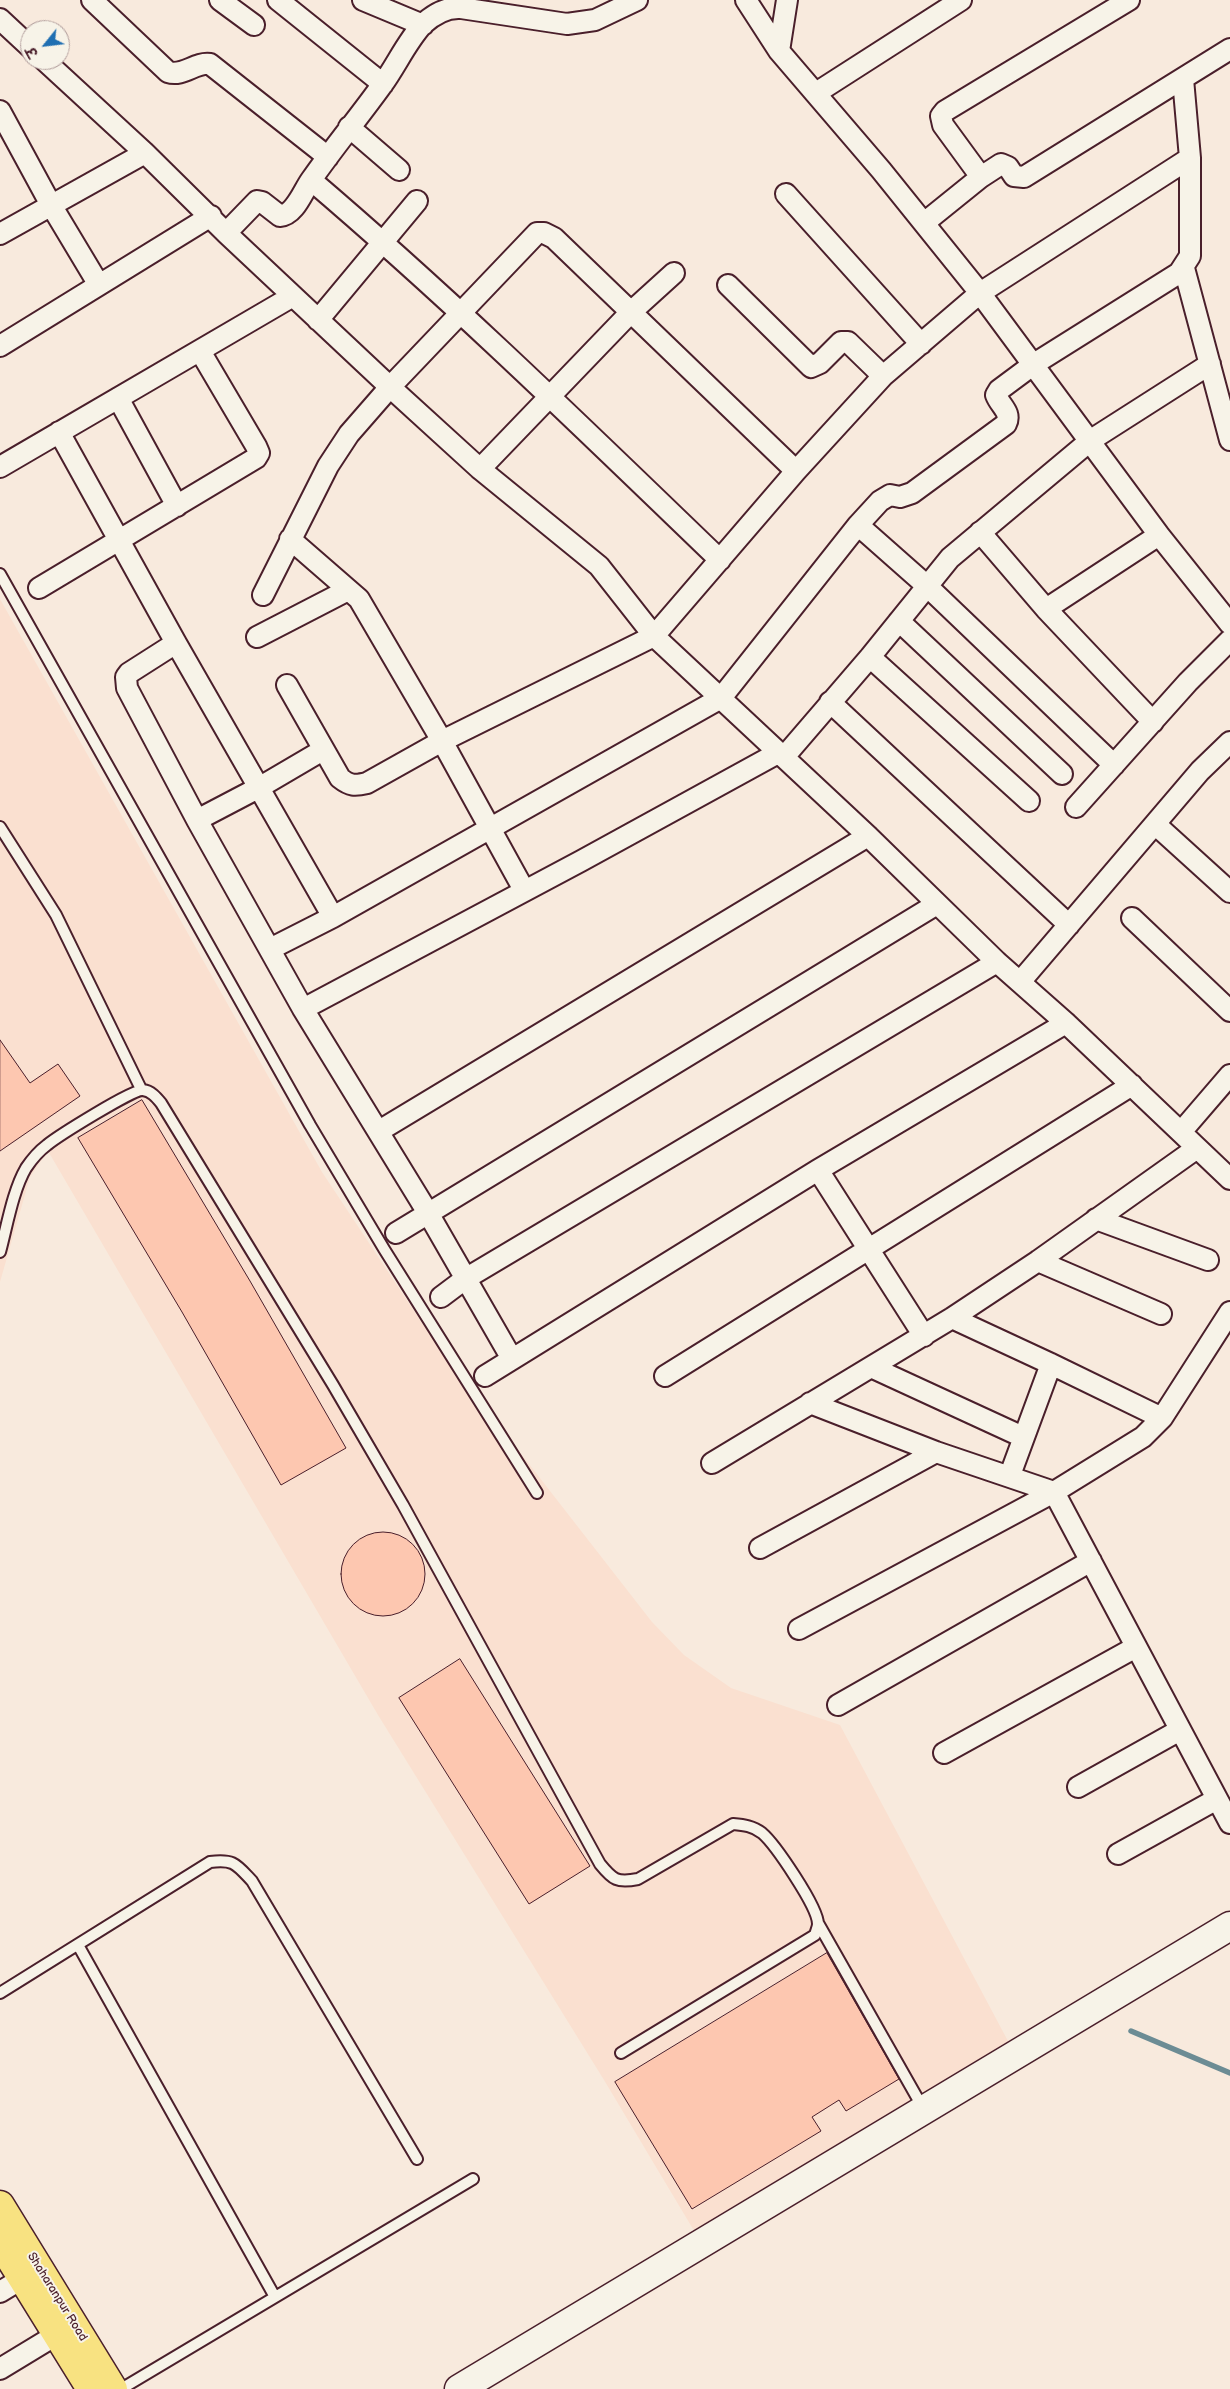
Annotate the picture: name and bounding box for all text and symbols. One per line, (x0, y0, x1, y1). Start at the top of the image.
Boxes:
north arrow (20, 20, 70, 70)
text: उ (23, 44, 42, 60)
street label: Shaharanpur Road (24, 2250, 90, 2344)

